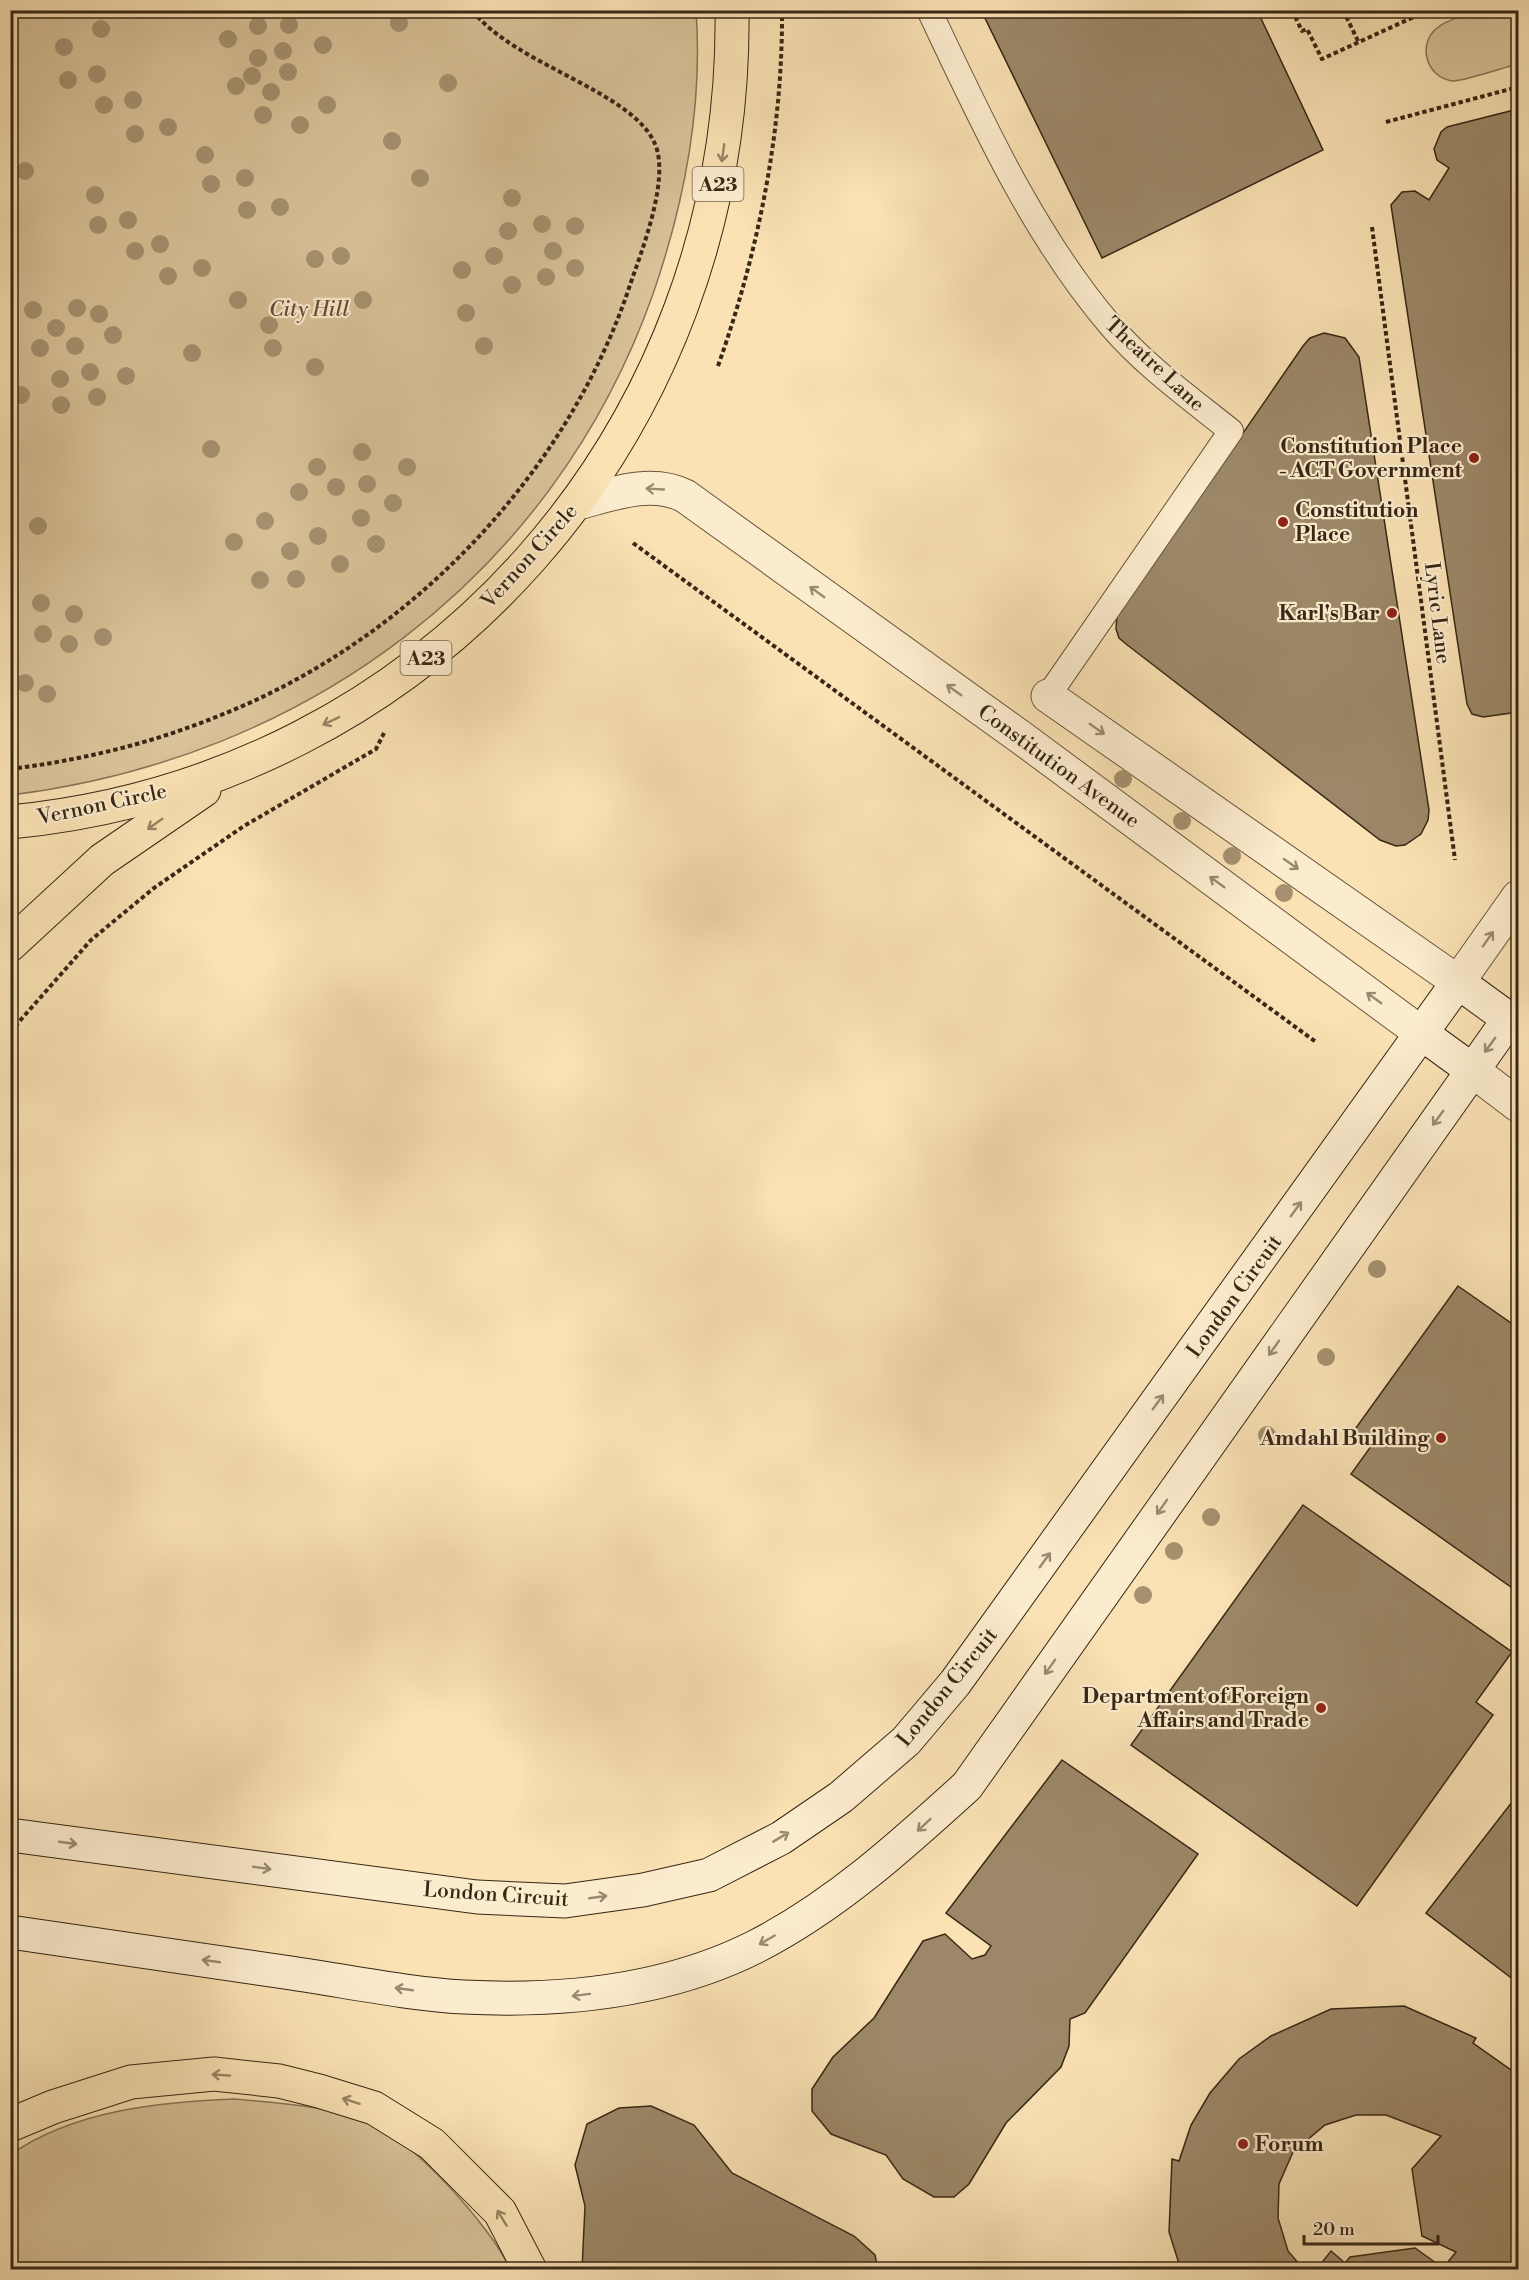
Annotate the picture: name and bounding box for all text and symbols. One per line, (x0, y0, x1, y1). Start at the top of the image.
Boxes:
one-way arrow (717, 142, 728, 162)
road number: A23 (692, 167, 744, 201)
park label: City Hill (269, 297, 349, 323)
street label: Theatre Lane (1099, 312, 1210, 418)
place label: Constitution Place - ACT Government (1279, 434, 1463, 484)
marker: Constitution Place - ACT Government (1467, 451, 1481, 465)
one-way arrow (645, 483, 665, 494)
place label: Constitution Place (1295, 498, 1418, 548)
street label: Vernon Circle (475, 499, 584, 615)
marker: Constitution Place (1276, 515, 1290, 529)
street label: Lyric Lane (1418, 561, 1456, 666)
one-way arrow (810, 586, 826, 598)
place label: Karl's Bar (1279, 601, 1380, 627)
marker: Karl's Bar (1385, 606, 1399, 620)
road number: A23 (400, 641, 452, 675)
one-way arrow (946, 684, 963, 696)
street label: Constitution Avenue (972, 699, 1144, 834)
one-way arrow (322, 715, 340, 727)
one-way arrow (1088, 723, 1104, 735)
street label: Vernon Circle (34, 779, 169, 832)
one-way arrow (147, 818, 164, 830)
one-way arrow (1283, 858, 1299, 870)
one-way arrow (1210, 876, 1226, 888)
one-way arrow (1482, 932, 1494, 948)
one-way arrow (1367, 992, 1383, 1004)
one-way arrow (1484, 1036, 1496, 1052)
one-way arrow (1431, 1109, 1444, 1125)
one-way arrow (1290, 1201, 1302, 1217)
street label: London Circuit (1181, 1230, 1288, 1363)
one-way arrow (1268, 1339, 1280, 1355)
one-way arrow (1152, 1394, 1164, 1410)
place label: Amdahl Building (1259, 1426, 1430, 1452)
marker: Amdahl Building (1434, 1431, 1448, 1445)
one-way arrow (1156, 1499, 1168, 1515)
one-way arrow (1039, 1553, 1051, 1569)
street label: London Circuit (892, 1622, 1004, 1752)
one-way arrow (1044, 1658, 1056, 1674)
place label: Department of Foreign Affairs and Trade (1082, 1684, 1309, 1734)
marker: Department of Foreign Affairs and Trade (1314, 1701, 1328, 1715)
one-way arrow (917, 1818, 932, 1832)
one-way arrow (772, 1831, 789, 1843)
one-way arrow (58, 1837, 78, 1848)
one-way arrow (251, 1863, 271, 1874)
street label: London Circuit (422, 1877, 570, 1913)
one-way arrow (587, 1891, 607, 1902)
one-way arrow (759, 1934, 776, 1946)
one-way arrow (201, 1956, 221, 1967)
one-way arrow (394, 1983, 414, 1994)
one-way arrow (572, 1989, 592, 2000)
one-way arrow (211, 2069, 231, 2080)
one-way arrow (342, 2095, 361, 2106)
place label: Forum (1255, 2132, 1324, 2158)
marker: Forum (1236, 2137, 1250, 2151)
scale bar (1304, 2208, 1438, 2246)
one-way arrow (496, 2210, 508, 2227)
text: 20 m (1313, 2218, 1355, 2241)

